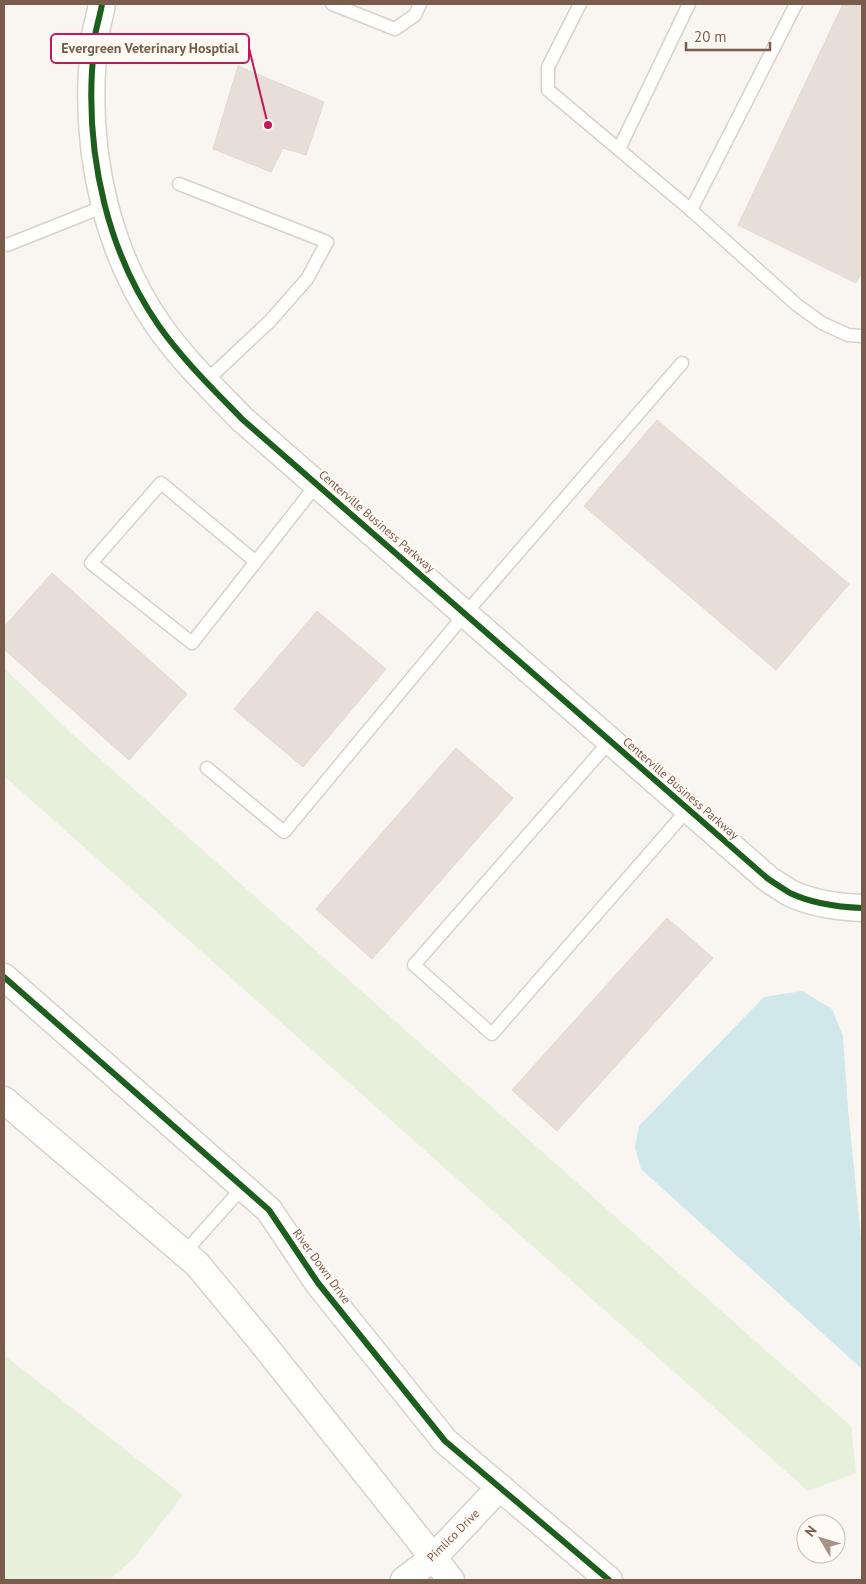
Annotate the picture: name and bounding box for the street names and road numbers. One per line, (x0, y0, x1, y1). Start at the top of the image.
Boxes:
street label: Centerville Business Parkway (316, 467, 438, 576)
street label: Centerville Business Parkway (620, 734, 742, 843)
street label: River Down Drive (290, 1226, 354, 1306)
street label: Pimlico Drive (424, 1506, 482, 1564)

